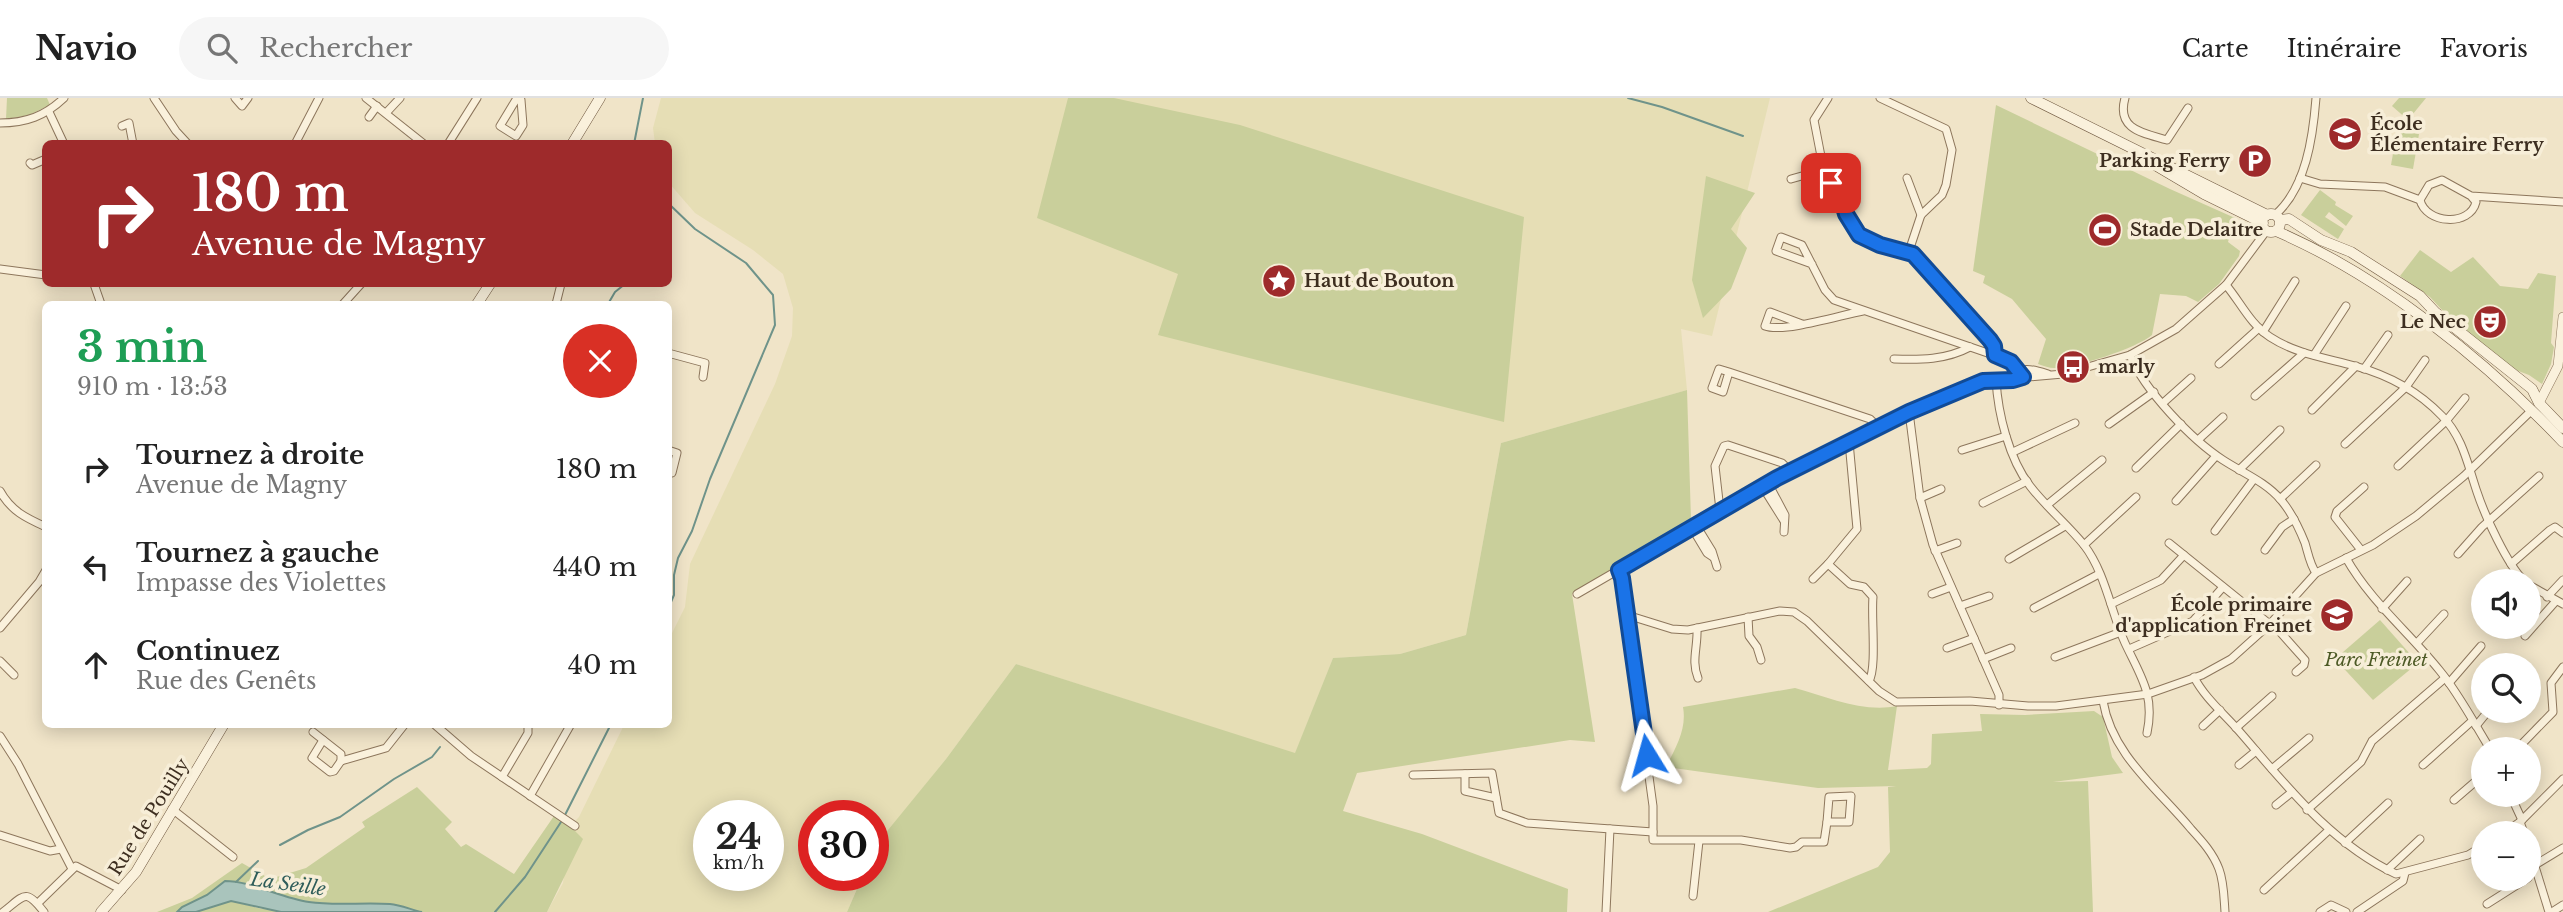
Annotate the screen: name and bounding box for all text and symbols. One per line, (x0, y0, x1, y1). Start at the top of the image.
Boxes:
search box (179, 17, 669, 80)
text: Navio (35, 28, 137, 69)
icon: search (203, 29, 241, 67)
text: Rechercher (259, 32, 413, 64)
text: Carte (2182, 34, 2249, 63)
text: Itinéraire (2287, 34, 2402, 63)
text: Favoris (2440, 34, 2528, 63)
place label: École Élémentaire Ferry (2370, 112, 2544, 156)
school or university icon: École Élémentaire Ferry (2326, 115, 2364, 153)
parking icon: Parking Ferry (2236, 142, 2274, 180)
place label: Parking Ferry (2099, 150, 2230, 172)
pin (1801, 153, 1861, 213)
text: 180 m (192, 163, 349, 224)
icon: arrive (1812, 164, 1850, 202)
icon: right (77, 168, 168, 259)
sports icon: Stade Delaitre (2086, 211, 2124, 249)
place label: Stade Delaitre (2130, 219, 2263, 241)
text: Avenue de Magny (192, 224, 486, 264)
place icon: Haut de Bouton (1260, 262, 1298, 300)
place label: Haut de Bouton (1304, 270, 1454, 292)
theatre icon: Le Nec (2471, 303, 2509, 341)
place label: Le Nec (2400, 311, 2466, 333)
text: 3 min (77, 321, 207, 373)
button: close (563, 324, 637, 398)
bus stop icon: marly (2054, 348, 2092, 386)
place label: marly (2098, 356, 2155, 378)
text: 910 m · 13:53 (77, 373, 228, 401)
text: Tournez à droite (136, 439, 364, 471)
icon: right (77, 450, 115, 488)
text: 180 m (556, 453, 637, 485)
text: Avenue de Magny (136, 471, 347, 499)
text: Tournez à gauche (136, 537, 379, 569)
icon: left (77, 548, 115, 586)
text: 440 m (553, 551, 637, 583)
text: Impasse des Violettes (136, 569, 386, 597)
map controls (2471, 569, 2541, 891)
button: sound (2471, 569, 2541, 639)
place label: École primaire d'application Freinet (2115, 593, 2312, 637)
school or university icon: École primaire d'application Freinet (2318, 596, 2356, 634)
text: Continuez (136, 635, 280, 667)
icon: ahead (77, 646, 115, 684)
text: 40 m (568, 649, 637, 681)
park label: Parc Freinet (2323, 649, 2428, 671)
button: search (2471, 653, 2541, 723)
text: Rue des Genêts (136, 667, 316, 695)
position arrow (1610, 718, 1684, 792)
button: + (2471, 737, 2541, 807)
street label: Rue de Pouilly (104, 754, 194, 880)
speed limit sign: 30 (798, 800, 889, 891)
text: 24 (715, 815, 762, 858)
button: − (2471, 821, 2541, 891)
text: km/h (713, 852, 764, 874)
water label: La Seille (248, 867, 327, 901)

